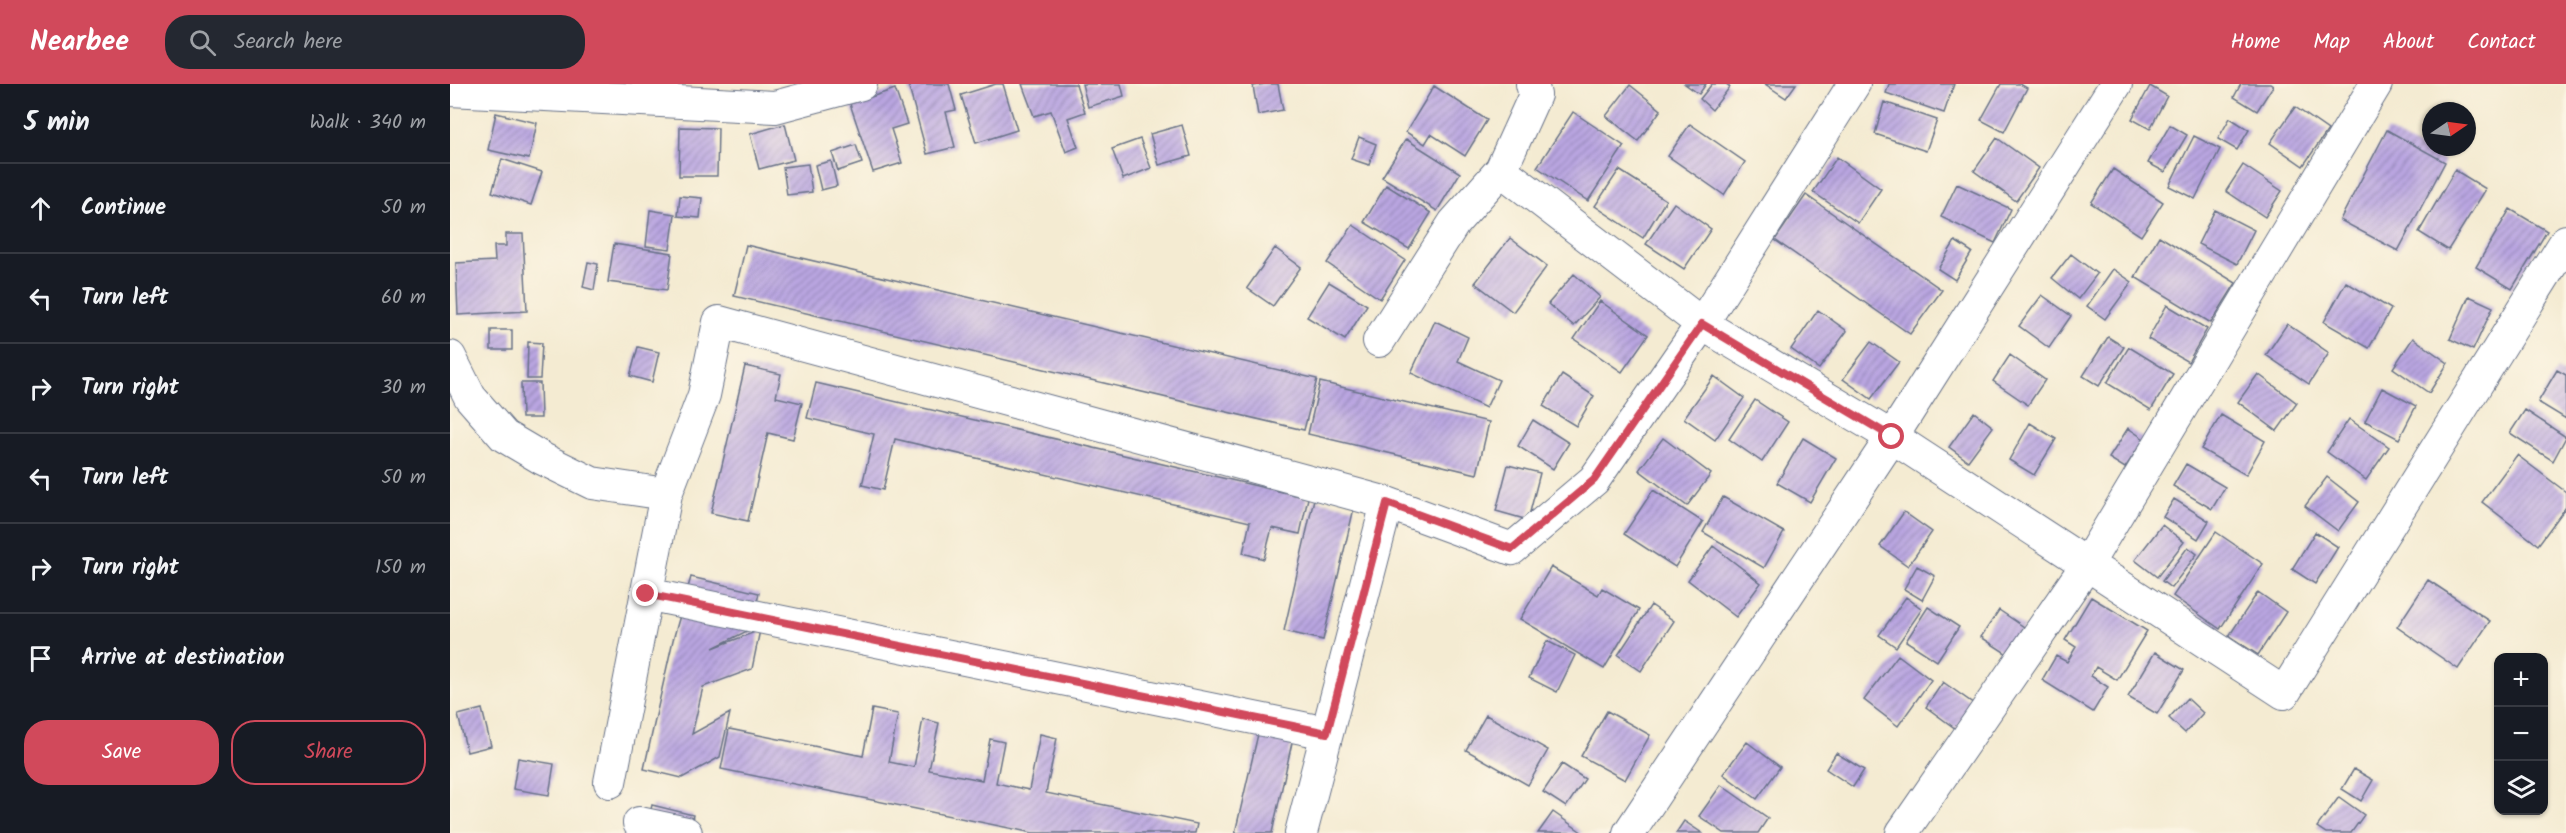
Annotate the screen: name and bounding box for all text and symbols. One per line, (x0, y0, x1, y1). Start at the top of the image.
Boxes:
search box (165, 15, 585, 69)
text: Nearbee (30, 20, 129, 65)
text: Search here (234, 25, 342, 60)
icon: search (186, 26, 219, 59)
text: Home (2231, 26, 2280, 59)
text: Map (2313, 26, 2350, 59)
text: About (2383, 26, 2434, 59)
text: Contact (2467, 26, 2536, 59)
text: 5 min (24, 102, 90, 144)
north arrow (2422, 102, 2476, 156)
text: Walk · 340 m (310, 107, 426, 139)
text: Continue (81, 191, 166, 226)
icon: ahead (24, 192, 57, 225)
text: 50 m (381, 192, 426, 224)
text: Turn left (81, 281, 168, 316)
icon: left (24, 282, 57, 315)
text: 60 m (381, 282, 426, 314)
text: Turn right (81, 371, 179, 406)
icon: right (24, 372, 57, 405)
text: 30 m (381, 372, 426, 404)
route start (1878, 423, 1904, 449)
text: Turn left (81, 461, 168, 496)
icon: left (24, 462, 57, 495)
text: 50 m (381, 462, 426, 494)
text: Turn right (81, 551, 179, 586)
icon: right (24, 552, 57, 585)
text: 150 m (375, 552, 426, 584)
route end (632, 580, 658, 606)
text: Arrive at destination (81, 641, 284, 676)
icon: arrive (24, 642, 57, 675)
map controls (2494, 653, 2548, 815)
button: + (2494, 653, 2548, 707)
button: − (2494, 707, 2548, 761)
button: Save (24, 720, 219, 785)
button: Share (231, 720, 426, 785)
button: layers (2494, 761, 2548, 815)

